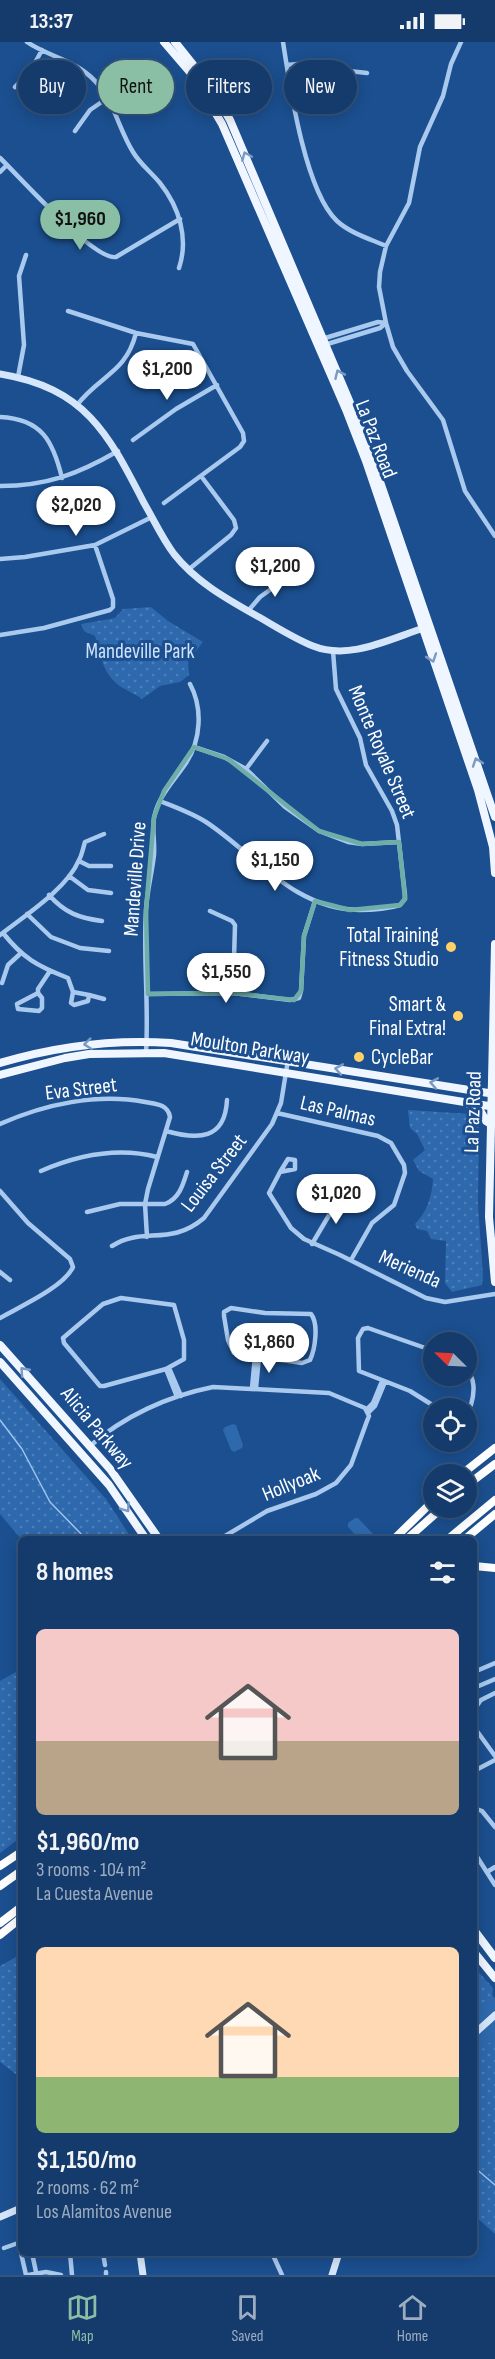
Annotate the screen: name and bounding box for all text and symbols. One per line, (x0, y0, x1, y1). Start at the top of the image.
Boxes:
text: 13:37 (30, 8, 73, 35)
chip: Buy (18, 60, 86, 114)
chip: Rent (98, 60, 174, 114)
chip: Filters (186, 60, 272, 114)
chip: New (284, 60, 357, 114)
one-way arrow (241, 151, 253, 162)
pin: $1,960 (31, 200, 129, 251)
text: $1,960 (54, 207, 106, 231)
pin: $1,200 (118, 350, 216, 401)
text: $1,200 (142, 357, 192, 381)
one-way arrow (334, 369, 346, 380)
street label: La Paz Road (350, 396, 402, 482)
pin: $2,020 (27, 486, 125, 537)
text: $2,020 (50, 493, 102, 517)
pin: $1,200 (226, 547, 324, 598)
text: $1,200 (250, 554, 300, 578)
park label: Mandeville Park (86, 639, 194, 664)
one-way arrow (425, 652, 438, 663)
street label: Monte Royale Street (343, 682, 421, 822)
one-way arrow (472, 757, 485, 767)
street label: Mandeville Drive (119, 821, 151, 937)
pin: $1,150 (226, 841, 324, 892)
text: $1,150 (250, 848, 300, 872)
place label: Total Training Fitness Studio (339, 923, 439, 972)
marker: Total Training Fitness Studio (444, 940, 458, 954)
pin: $1,550 (177, 953, 275, 1004)
text: $1,550 (201, 960, 251, 984)
place label: Smart & Final Extra! (369, 992, 446, 1041)
marker: Smart & Final Extra! (451, 1009, 465, 1023)
street label: Moulton Parkway (189, 1026, 311, 1070)
one-way arrow (84, 1037, 93, 1050)
place label: CycleBar (371, 1045, 433, 1070)
marker: CycleBar (352, 1050, 366, 1064)
one-way arrow (334, 1063, 344, 1076)
street label: La Paz Road (459, 1071, 487, 1153)
street label: Eva Street (44, 1072, 118, 1106)
one-way arrow (429, 1077, 439, 1090)
street label: Las Palmas (298, 1090, 378, 1132)
street label: Louisa Street (176, 1129, 252, 1217)
pin: $1,020 (287, 1174, 385, 1225)
text: $1,020 (311, 1181, 361, 1205)
street label: Merienda (375, 1244, 445, 1294)
pin: $1,860 (220, 1323, 318, 1374)
text: $1,860 (243, 1330, 295, 1354)
north arrow (423, 1332, 477, 1386)
map controls (423, 1332, 477, 1518)
one-way arrow (20, 1367, 31, 1378)
street label: Alicia Parkway (55, 1381, 139, 1474)
button: locate (423, 1398, 477, 1452)
street label: Hollyoak (259, 1461, 323, 1507)
button: layers (423, 1464, 477, 1518)
one-way arrow (118, 1502, 129, 1513)
icon: filters (426, 1556, 459, 1589)
text: 8 homes (36, 1557, 114, 1588)
icon: home (194, 1668, 302, 1776)
text: $1,960/mo (36, 1827, 139, 1858)
text: 3 rooms · 104 m² (36, 1858, 146, 1882)
text: La Cuesta Avenue (36, 1882, 153, 1906)
icon: home (194, 1986, 302, 2094)
text: $1,150/mo (36, 2145, 137, 2176)
text: 2 rooms · 62 m² (36, 2176, 139, 2200)
text: Los Alamitos Avenue (36, 2200, 172, 2224)
tab: Map (66, 2291, 99, 2346)
tab: Saved (231, 2291, 264, 2346)
tab: Home (396, 2291, 429, 2346)

